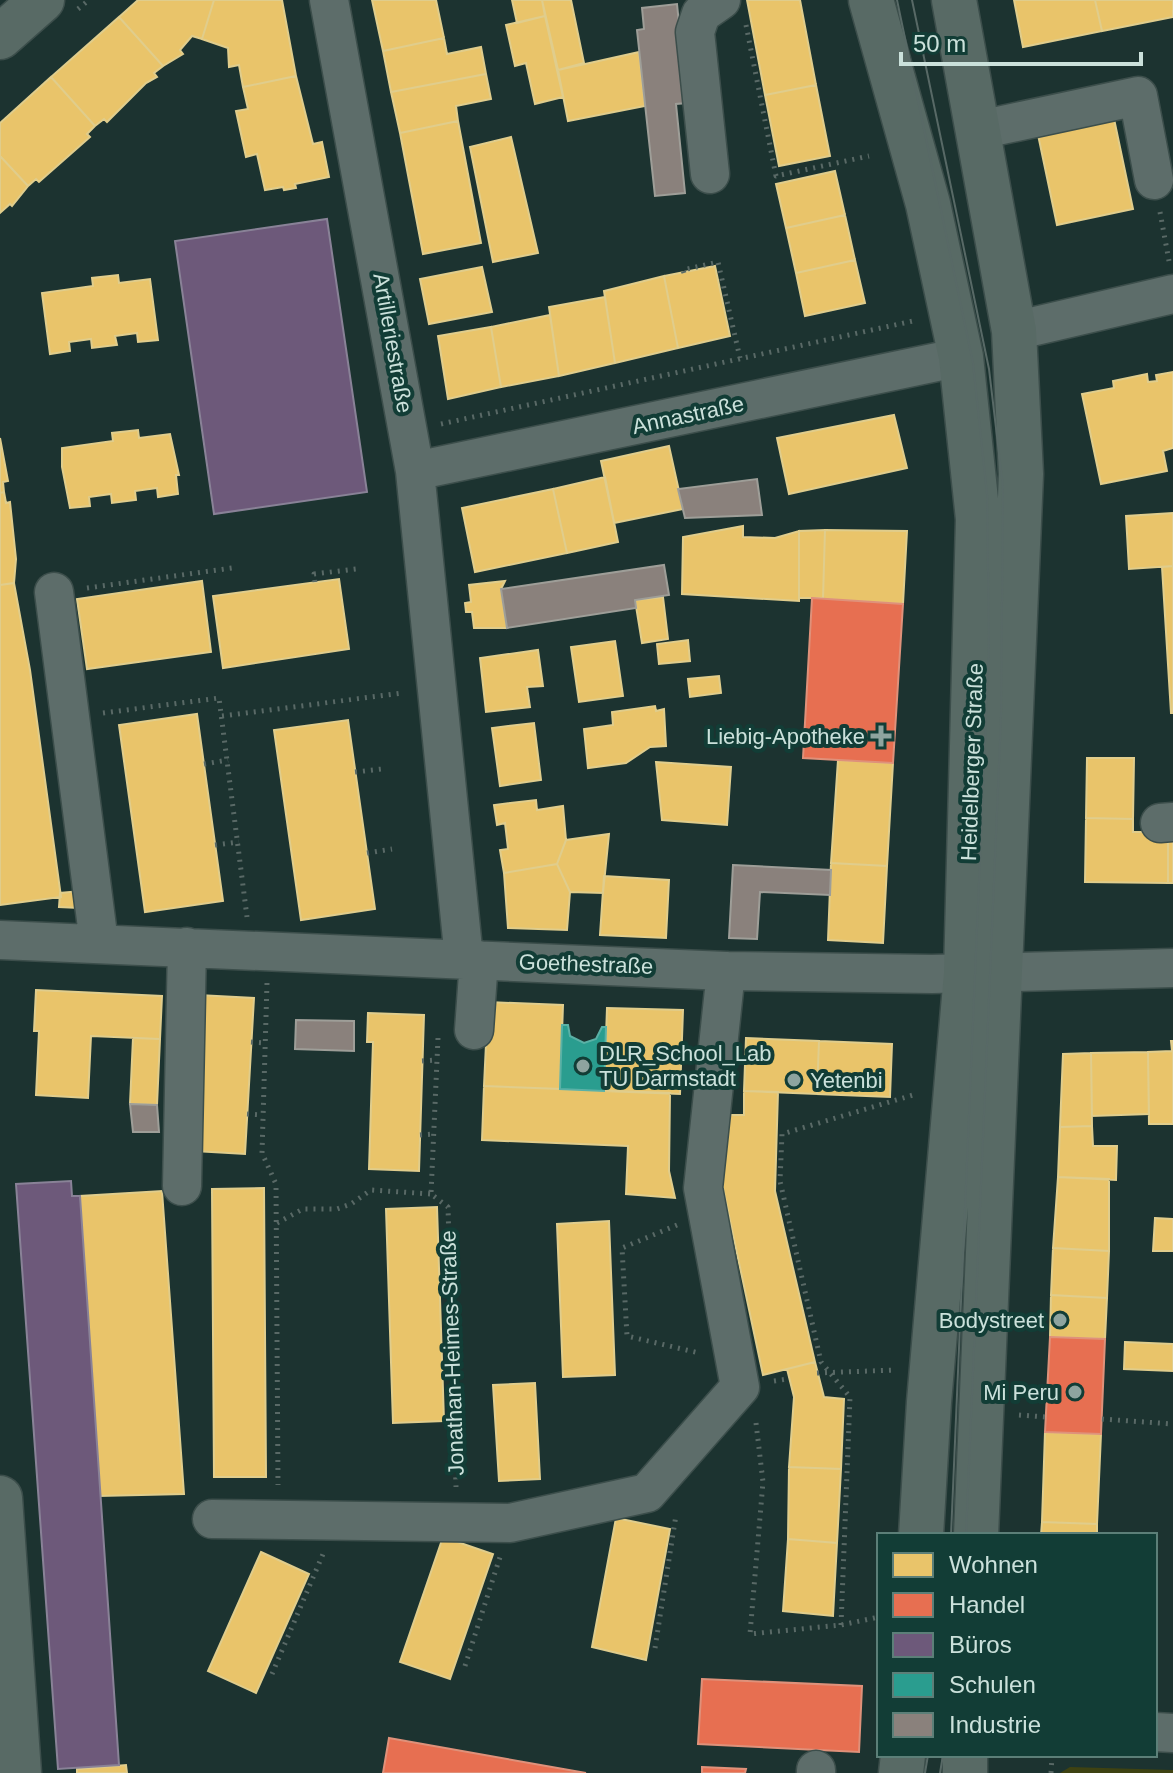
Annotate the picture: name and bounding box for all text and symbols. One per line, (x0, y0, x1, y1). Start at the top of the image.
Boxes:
scale bar (901, 16, 1141, 66)
text: 50 m (913, 30, 966, 57)
street label: Artilleriestraße (368, 271, 418, 415)
street label: Annastraße (630, 391, 746, 439)
street label: Heidelberger Straße (956, 663, 988, 861)
place label: Liebig-Apotheke (706, 724, 865, 749)
marker: Liebig-Apotheke (872, 727, 890, 745)
street label: Goethestraße (518, 949, 654, 979)
place label: DLR_School_Lab TU Darmstadt (599, 1041, 771, 1091)
marker: DLR_School_Lab TU Darmstadt (574, 1057, 592, 1075)
place label: Yetenbi (810, 1068, 883, 1093)
marker: Yetenbi (785, 1071, 803, 1089)
street label: Jonathan-Heimes-Straße (435, 1230, 469, 1476)
place label: Bodystreet (939, 1308, 1044, 1333)
marker: Bodystreet (1051, 1311, 1069, 1329)
place label: Mi Peru (983, 1380, 1059, 1405)
marker: Mi Peru (1066, 1383, 1084, 1401)
legend (877, 1533, 1157, 1757)
text: Wohnen (949, 1551, 1038, 1578)
text: Handel (949, 1591, 1025, 1618)
text: Büros (949, 1631, 1012, 1658)
text: Schulen (949, 1671, 1036, 1698)
text: Industrie (949, 1711, 1041, 1738)

